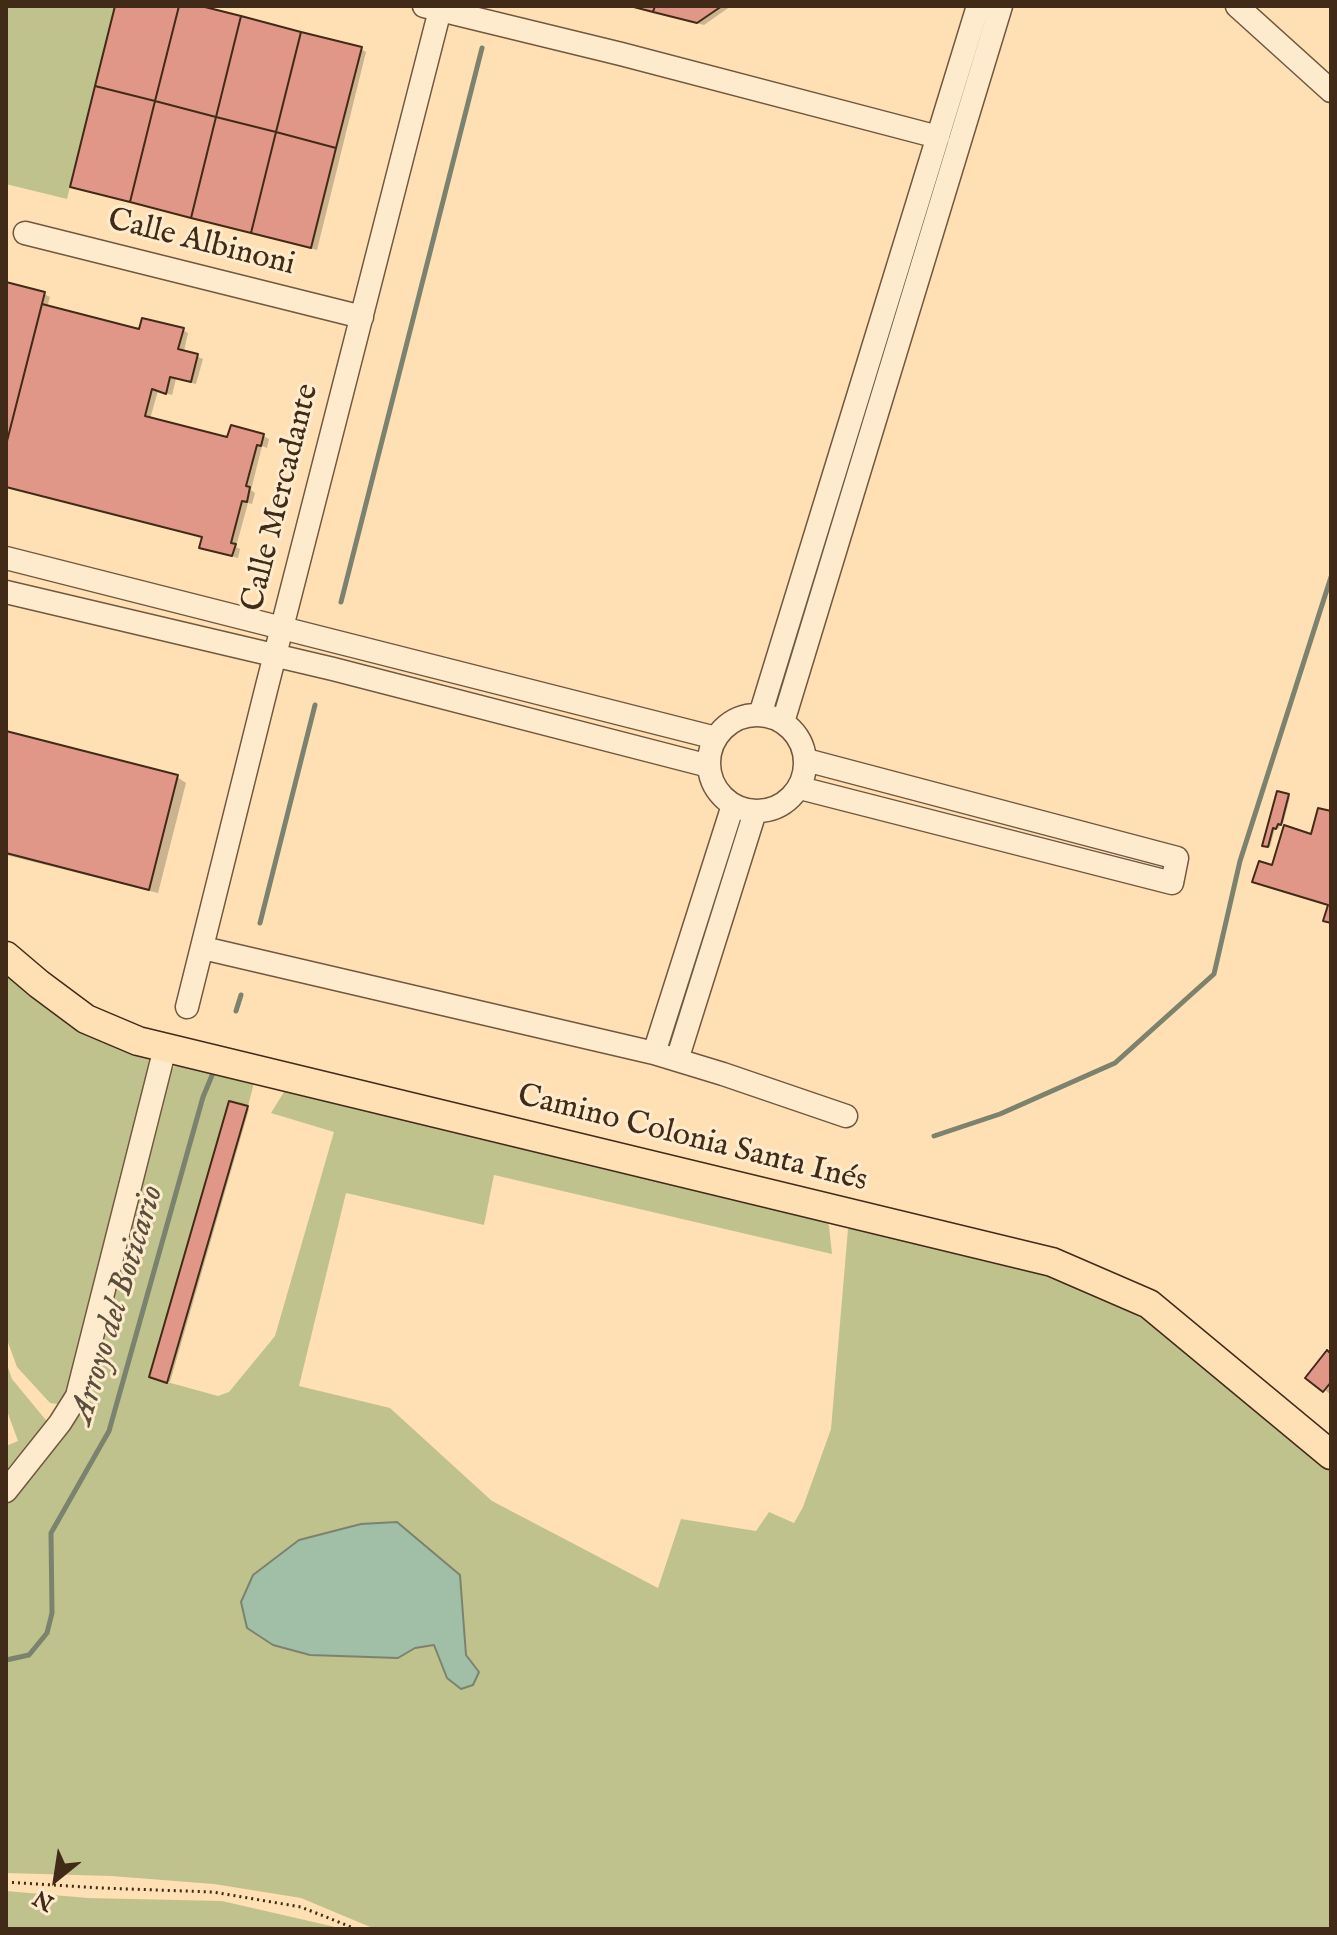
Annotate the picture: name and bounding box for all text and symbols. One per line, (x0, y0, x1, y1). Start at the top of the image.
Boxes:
street label: Calle Albinoni (103, 202, 299, 286)
street label: Calle Mercadante (235, 380, 329, 616)
street label: Camino Colonia Santa Inés (513, 1078, 871, 1202)
water label: Arroyo del Boticario (63, 1181, 175, 1429)
north arrow (16, 1839, 96, 1919)
text: N (29, 1883, 59, 1917)

